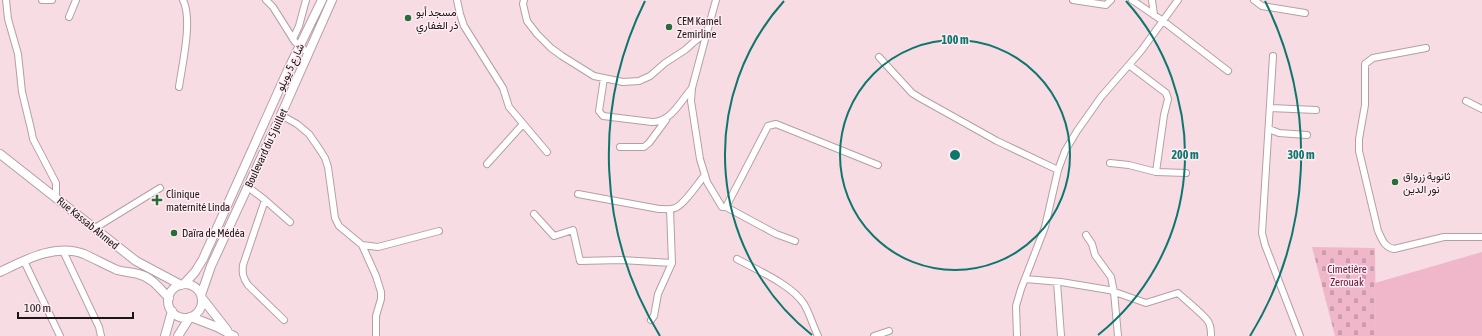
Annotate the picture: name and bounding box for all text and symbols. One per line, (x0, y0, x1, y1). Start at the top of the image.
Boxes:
place label: مسجد أبو ذر الغفاري (416, 6, 458, 35)
marker: مسجد أبو ذر الغفاري (403, 13, 413, 23)
place label: CEM Kamel Zemirline (677, 15, 722, 40)
marker: CEM Kamel Zemirline (664, 22, 674, 32)
text: 100 m (941, 33, 969, 47)
street label: شارع 5 يويلو (274, 41, 308, 94)
street label: Boulevard du 5 juillet (242, 107, 290, 189)
centre of rings (948, 148, 962, 162)
text: 200 m (1171, 148, 1199, 162)
text: 300 m (1287, 148, 1315, 162)
place label: ثانوية زرواق نور الدين (1403, 170, 1451, 196)
marker: ثانوية زرواق نور الدين (1390, 177, 1400, 187)
place label: Clinique maternité Linda (166, 188, 230, 213)
street label: Rue Kassab Ahmed (55, 194, 121, 252)
marker: Clinique maternité Linda (151, 194, 163, 206)
place label: Daïra de Médéa (182, 227, 245, 239)
marker: Daïra de Médéa (169, 228, 179, 238)
park label: Cimetière Zerouak (1327, 263, 1367, 288)
scale bar (18, 294, 133, 320)
text: 100 m (24, 301, 51, 315)

